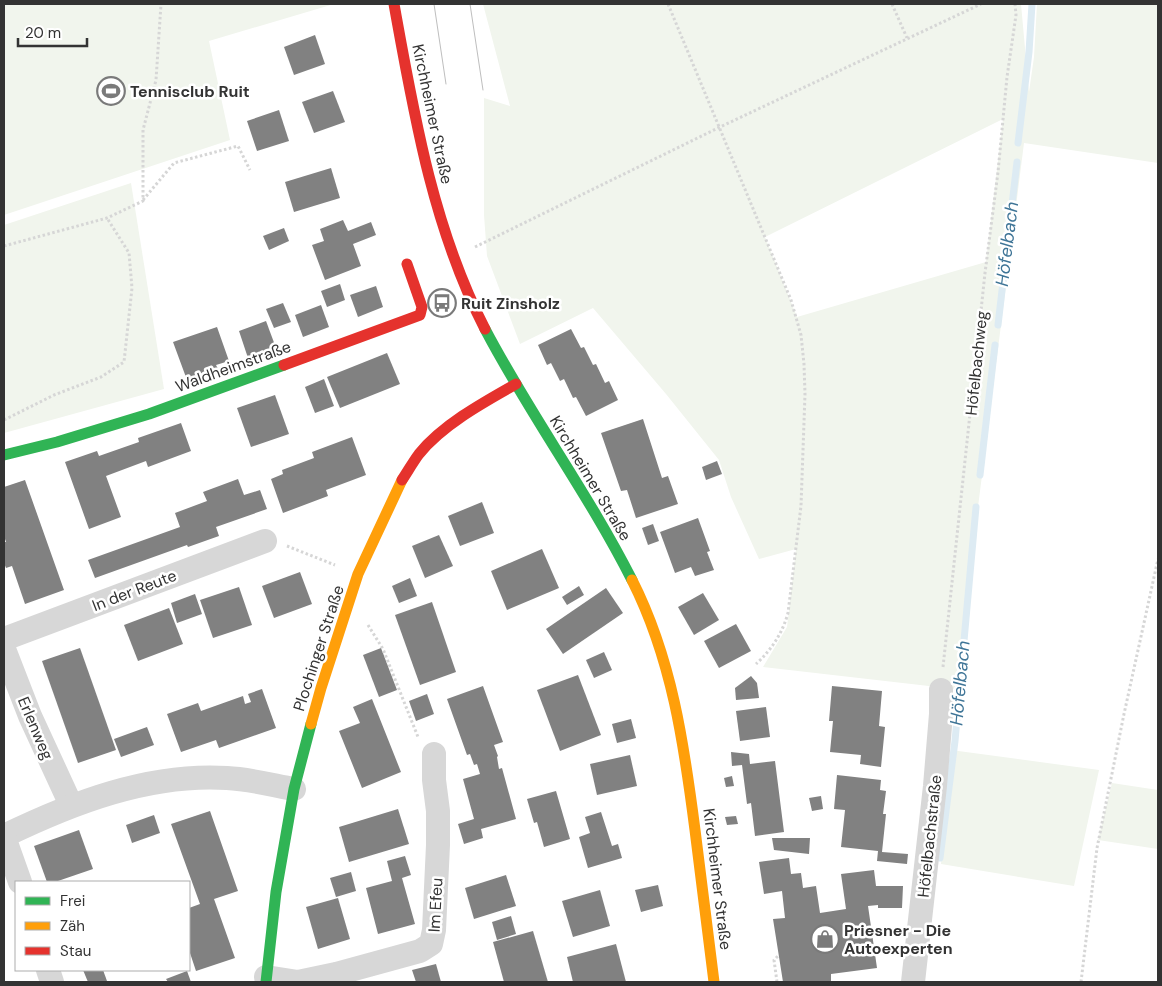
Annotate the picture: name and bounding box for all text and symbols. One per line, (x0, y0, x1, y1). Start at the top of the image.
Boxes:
scale bar (18, 15, 86, 47)
text: 20 m (25, 23, 61, 43)
street label: Kirchheimer Straße (407, 42, 458, 186)
sports icon: Tennisclub Ruit (96, 76, 126, 106)
place label: Tennisclub Ruit (130, 81, 250, 102)
water label: Höfelbach (990, 200, 1024, 288)
bus stop icon: Ruit Zinsholz (427, 288, 457, 318)
place label: Ruit Zinsholz (461, 293, 560, 314)
street label: Höfelbachweg (961, 310, 992, 416)
street label: Waldheimstraße (173, 336, 294, 397)
street label: Kirchheimer Straße (545, 412, 636, 545)
street label: In der Reute (89, 565, 179, 616)
street label: Plochinger Straße (288, 583, 349, 714)
water label: Höfelbach (944, 639, 976, 727)
street label: Erlenweg (13, 693, 58, 763)
street label: Höfelbachstraße (913, 774, 946, 898)
street label: Kirchheimer Straße (698, 807, 737, 951)
street label: Im Efeu (424, 877, 447, 933)
legend (15, 881, 190, 971)
text: Frei (60, 891, 85, 911)
text: Zäh (60, 916, 85, 936)
place label: Priesner - Die Autoexperten (844, 920, 953, 959)
shop icon: Priesner - Die Autoexperten (810, 924, 840, 954)
text: Stau (60, 941, 91, 961)

